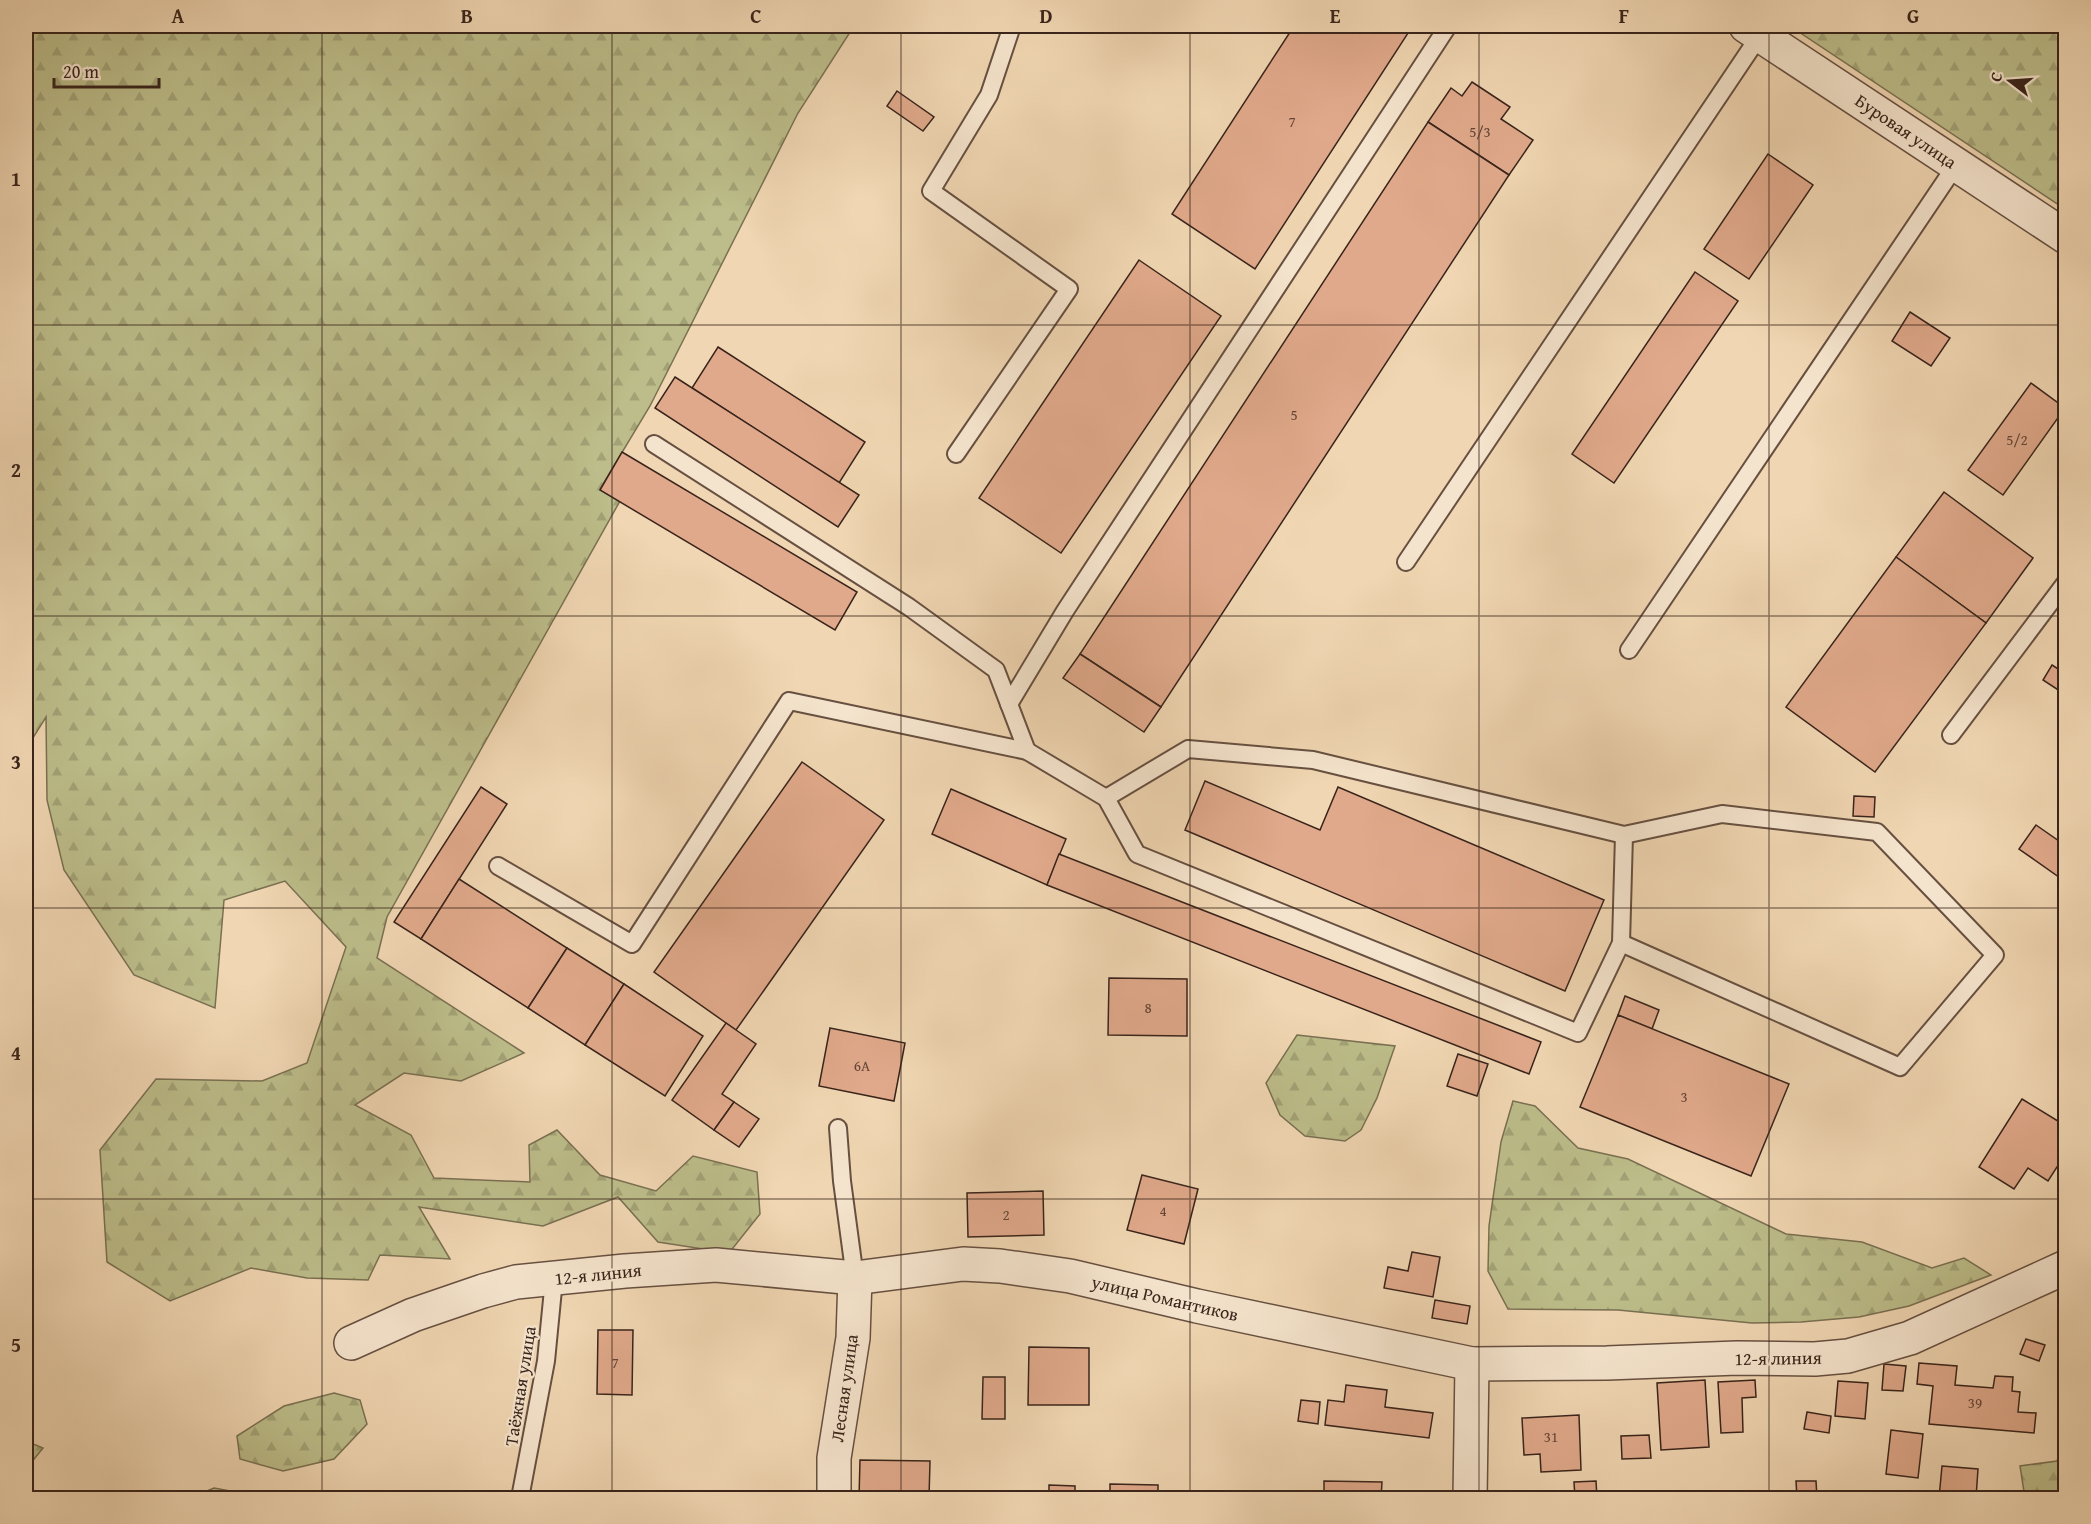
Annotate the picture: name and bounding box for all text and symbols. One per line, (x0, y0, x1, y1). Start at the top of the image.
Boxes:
text: A (172, 1, 185, 30)
text: B (461, 1, 473, 30)
text: C (750, 1, 762, 30)
text: D (1039, 1, 1053, 30)
text: E (1330, 1, 1341, 30)
text: F (1619, 1, 1629, 30)
text: G (1907, 1, 1919, 30)
scale bar (54, 51, 159, 89)
north arrow (1980, 51, 2040, 111)
text: 20 m (63, 58, 99, 85)
text: С (1983, 69, 2008, 84)
street label: Буровая улица (1850, 87, 1963, 175)
house number: 7 (1288, 111, 1296, 132)
house number: 5/3 (1469, 121, 1491, 142)
text: 1 (11, 164, 21, 193)
house number: 5 (1290, 404, 1298, 425)
house number: 5/2 (2006, 429, 2028, 450)
text: 2 (11, 455, 21, 484)
text: 3 (11, 747, 21, 776)
house number: 8 (1144, 997, 1152, 1018)
text: 4 (11, 1038, 21, 1067)
house number: 6А (854, 1055, 870, 1076)
house number: 3 (1680, 1086, 1688, 1107)
house number: 4 (1159, 1200, 1167, 1221)
house number: 2 (1002, 1204, 1010, 1225)
street label: 12-я линия (553, 1256, 643, 1292)
street label: улица Романтиков (1088, 1268, 1241, 1328)
street label: Таёжная улица (497, 1324, 543, 1448)
text: 5 (11, 1330, 21, 1359)
street label: Лесная улица (823, 1332, 865, 1444)
street label: 12-я линия (1734, 1344, 1822, 1372)
house number: 7 (611, 1352, 619, 1373)
house number: 39 (1968, 1392, 1982, 1413)
house number: 31 (1544, 1426, 1558, 1447)

